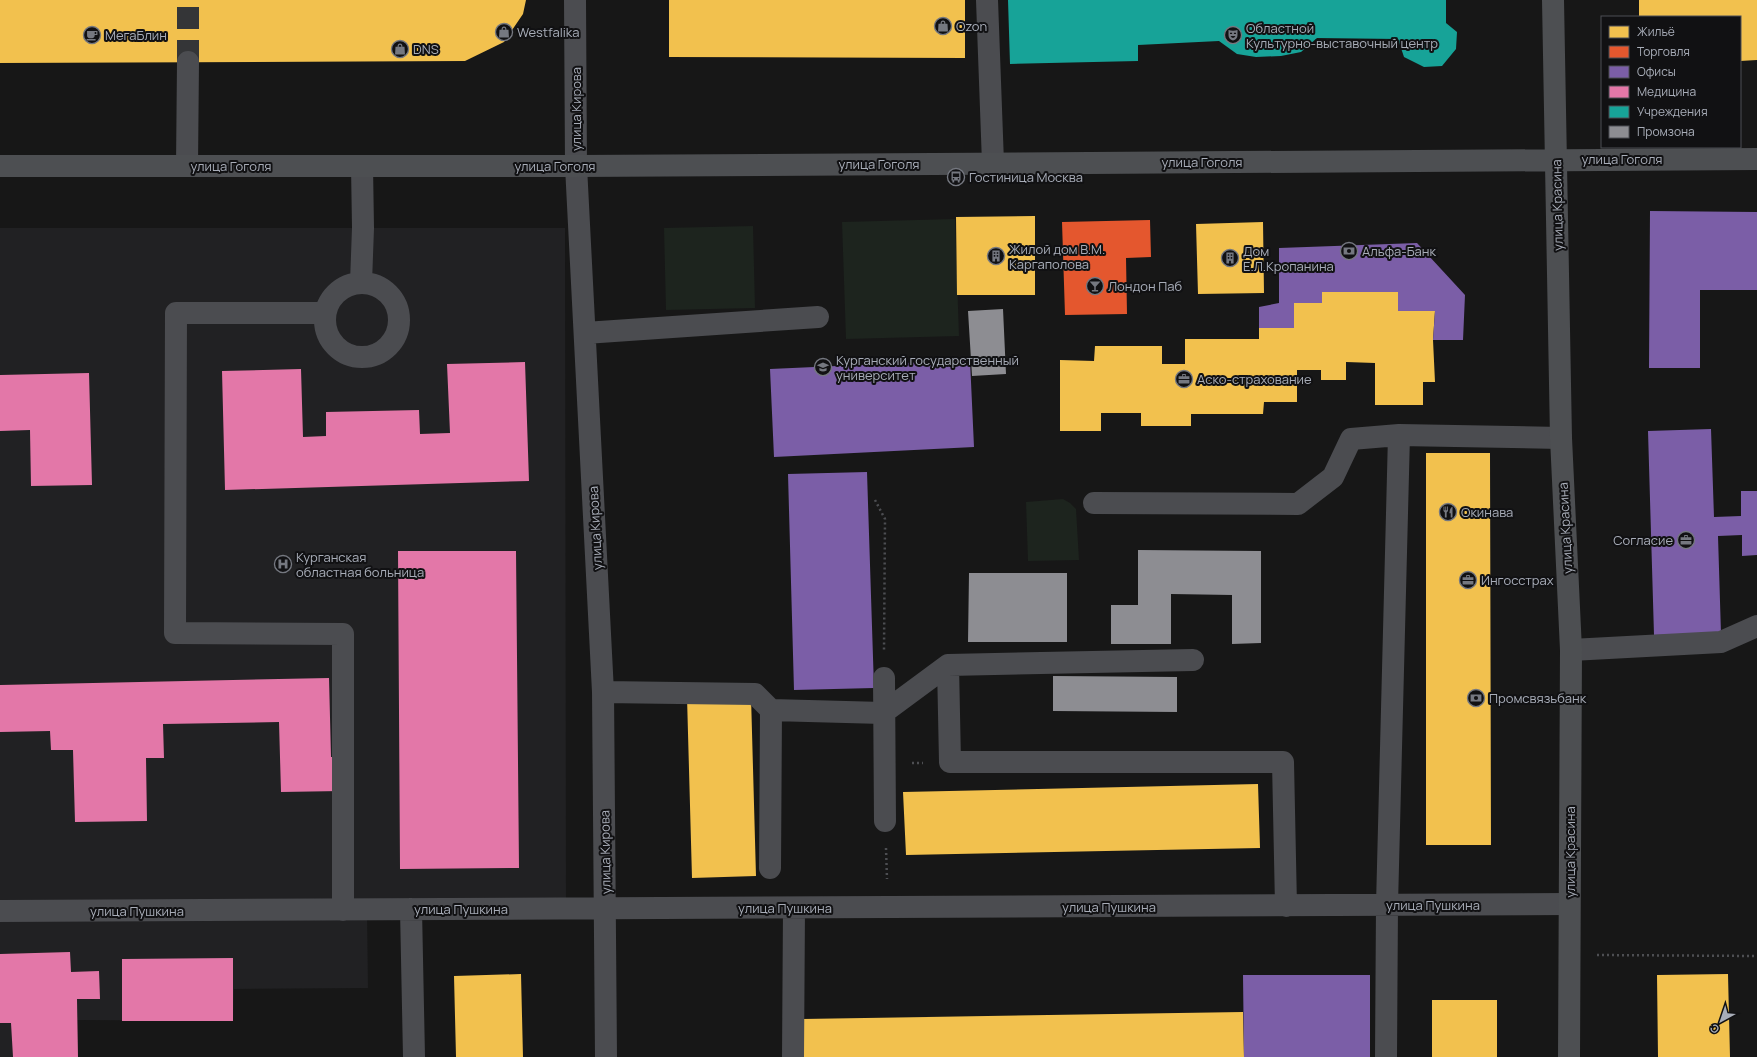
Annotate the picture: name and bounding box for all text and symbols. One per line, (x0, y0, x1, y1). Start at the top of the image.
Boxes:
shop icon: Ozon (933, 16, 953, 36)
legend (1601, 16, 1741, 148)
place label: Ozon (956, 17, 987, 35)
place label: Областной Культурно-выставочный центр (1246, 19, 1438, 52)
shop icon: Westfalika (494, 22, 514, 42)
place label: Westfalika (517, 23, 579, 41)
text: Жильё (1637, 23, 1675, 40)
cafe icon: МегаБлин (82, 25, 102, 45)
theatre icon: Областной Культурно-выставочный центр (1223, 25, 1243, 45)
place label: МегаБлин (105, 26, 167, 44)
shop icon: DNS (390, 39, 410, 59)
place label: DNS (413, 40, 439, 58)
text: Торговля (1637, 43, 1690, 60)
text: Офисы (1637, 63, 1676, 80)
street label: улица Кирова (567, 67, 585, 151)
text: Медицина (1637, 83, 1696, 100)
text: Учреждения (1637, 103, 1708, 120)
text: Промзона (1637, 123, 1695, 140)
street label: улица Гоголя (1581, 150, 1663, 168)
street label: улица Гоголя (1161, 153, 1243, 171)
street label: улица Гоголя (838, 155, 920, 173)
street label: улица Гоголя (190, 157, 272, 175)
street label: улица Гоголя (514, 157, 596, 175)
street label: улица Красина (1547, 159, 1567, 251)
bus stop icon: Гостиница Москва (946, 167, 966, 187)
place label: Гостиница Москва (969, 168, 1083, 186)
place label: Жилой дом В.М. Каргаполова (1009, 240, 1105, 273)
bank icon: Альфа-Банк (1339, 241, 1359, 261)
place label: Дом Е.Л.Кропанина (1243, 242, 1334, 275)
place label: Альфа-Банк (1362, 242, 1436, 260)
building icon: Жилой дом В.М. Каргаполова (986, 246, 1006, 266)
building icon: Дом Е.Л.Кропанина (1220, 248, 1240, 268)
bar icon: Лондон Паб (1085, 276, 1105, 296)
place label: Лондон Паб (1108, 277, 1182, 295)
place label: Курганский государственный университет (836, 351, 1019, 384)
school or university icon: Курганский государственный университет (813, 357, 833, 377)
office icon: Аско-страхование (1174, 369, 1194, 389)
place label: Аско-страхование (1197, 370, 1312, 388)
street label: улица Красина (1554, 482, 1576, 574)
street label: улица Кирова (584, 486, 606, 570)
restaurant icon: Окинава (1438, 502, 1458, 522)
place label: Окинава (1461, 503, 1513, 521)
office icon: Согласие (1676, 530, 1696, 550)
place label: Согласие (1613, 531, 1673, 549)
place label: Курганская областная больница (296, 548, 424, 581)
hospital icon: Курганская областная больница (273, 554, 293, 574)
office icon: Ингосстрах (1458, 570, 1478, 590)
place label: Ингосстрах (1481, 571, 1554, 589)
bank icon: Промсвязьбанк (1466, 688, 1486, 708)
place label: Промсвязьбанк (1489, 689, 1587, 707)
street label: улица Красина (1561, 806, 1579, 898)
street label: улица Кирова (595, 810, 615, 894)
street label: улица Пушкина (1386, 896, 1480, 914)
street label: улица Пушкина (1062, 898, 1156, 916)
street label: улица Пушкина (738, 899, 832, 917)
street label: улица Пушкина (414, 900, 508, 918)
street label: улица Пушкина (90, 902, 184, 920)
north arrow (1701, 1001, 1741, 1041)
text: С (1706, 1021, 1722, 1037)

